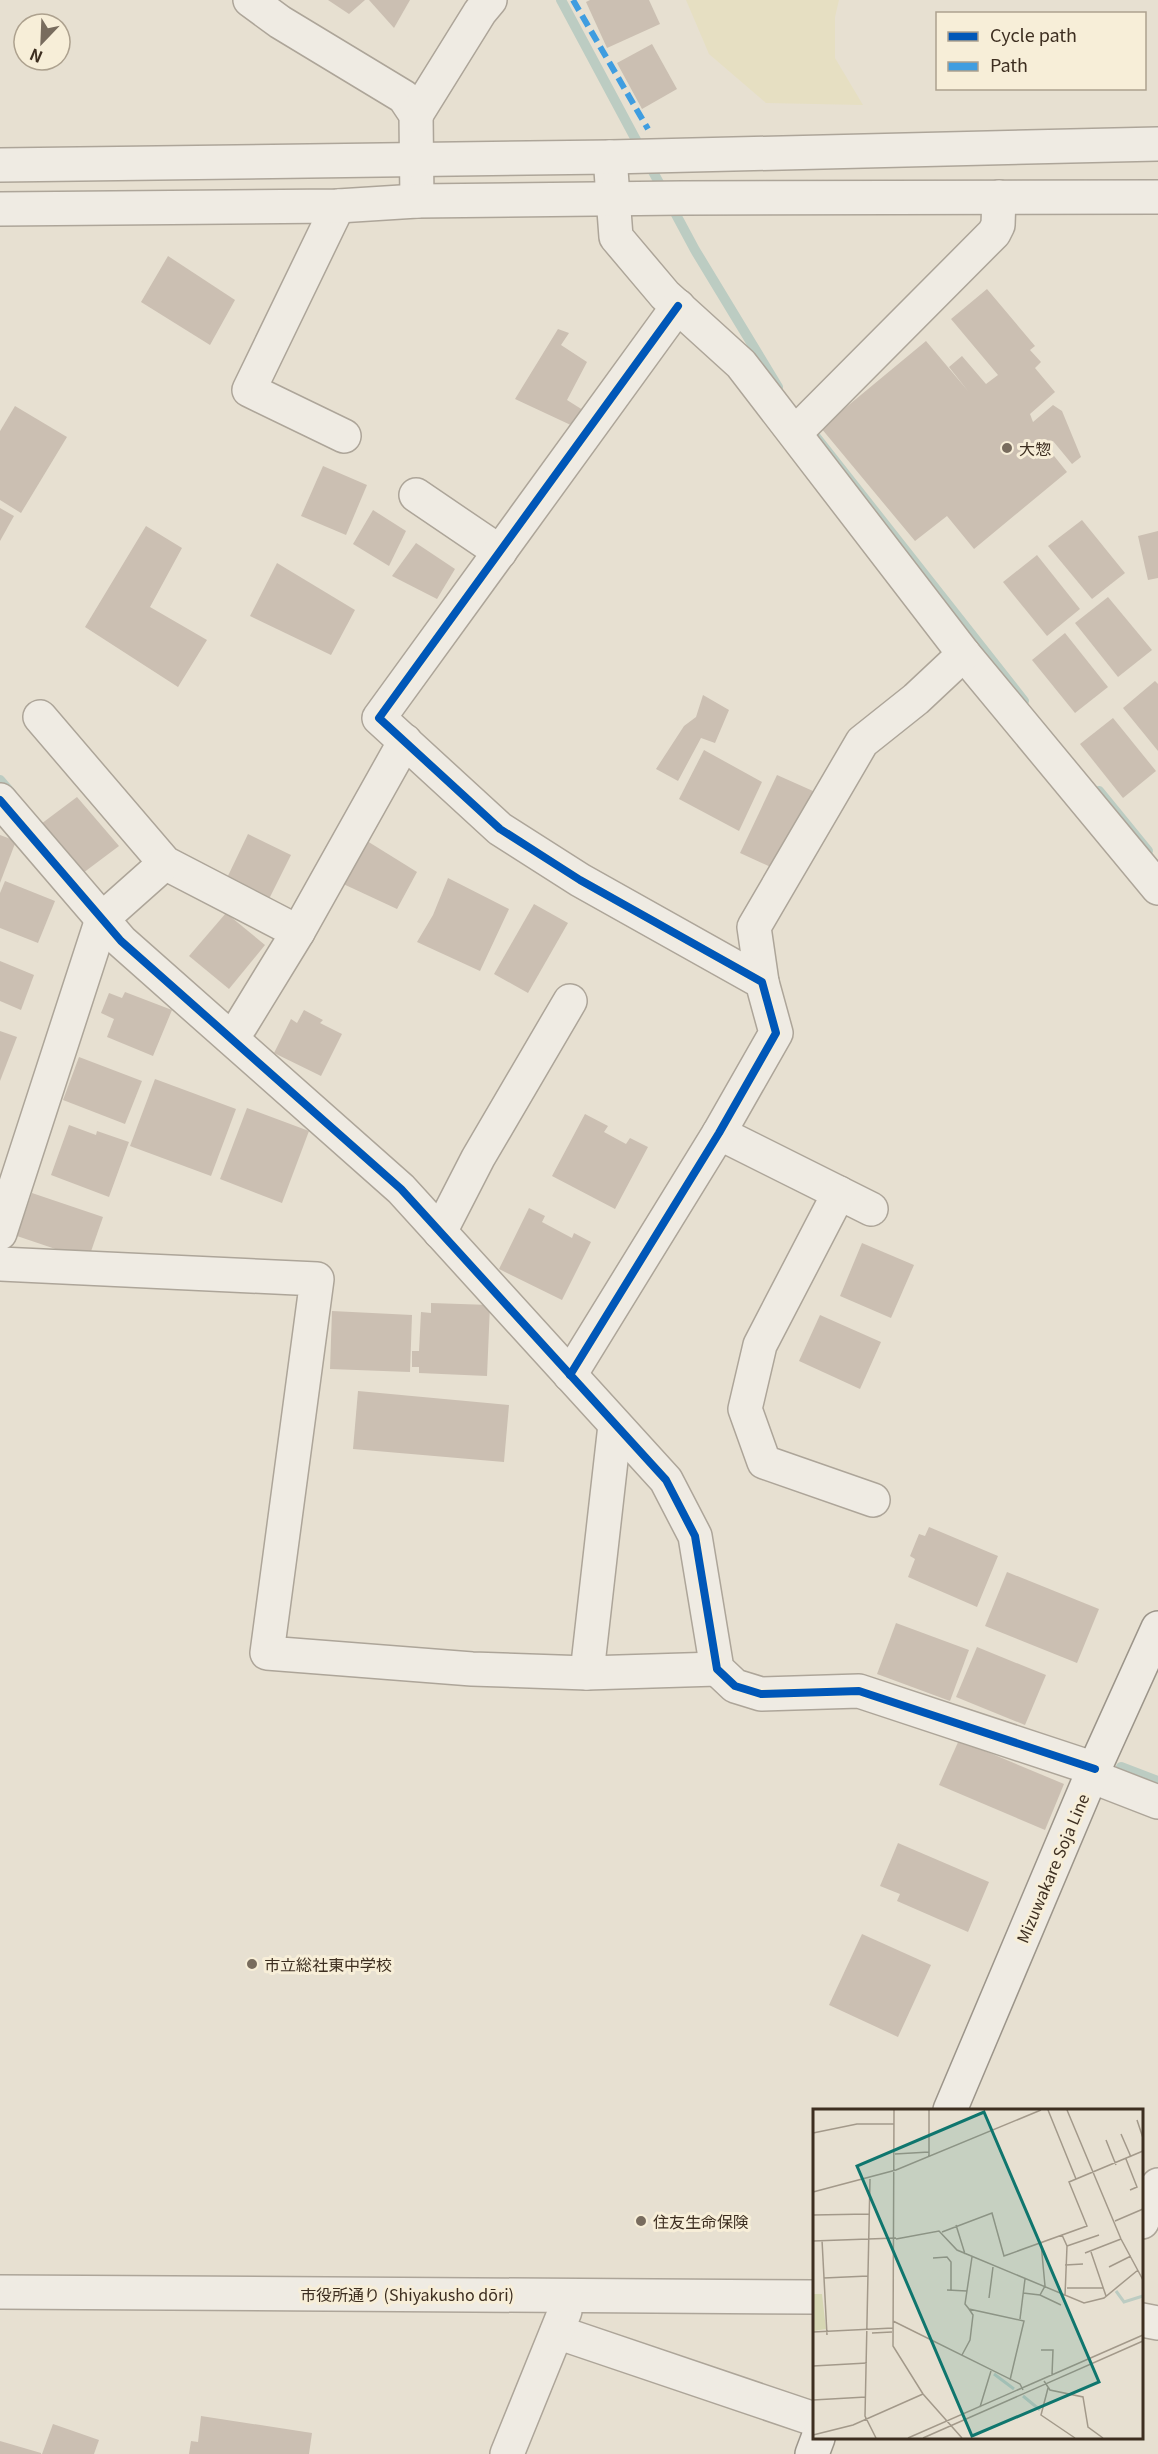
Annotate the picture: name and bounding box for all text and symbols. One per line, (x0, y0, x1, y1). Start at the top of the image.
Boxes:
north arrow (12, 12, 72, 72)
legend (936, 12, 1146, 90)
text: Cycle path (990, 21, 1077, 47)
text: N (26, 43, 46, 70)
text: Path (990, 51, 1028, 77)
place label: 大惣 (1019, 436, 1051, 460)
marker: 大惣 (1000, 441, 1014, 455)
street label: Mizuwakare Soja Line (1010, 1790, 1094, 1946)
place label: 市立総社東中学校 (264, 1952, 392, 1976)
marker: 市立総社東中学校 (245, 1957, 259, 1971)
inset map (813, 2109, 1143, 2439)
place label: 住友生命保険 (653, 2209, 749, 2233)
marker: 住友生命保険 (634, 2214, 648, 2228)
street label: 市役所通り (Shiyakusho dōri) (300, 2282, 514, 2306)

